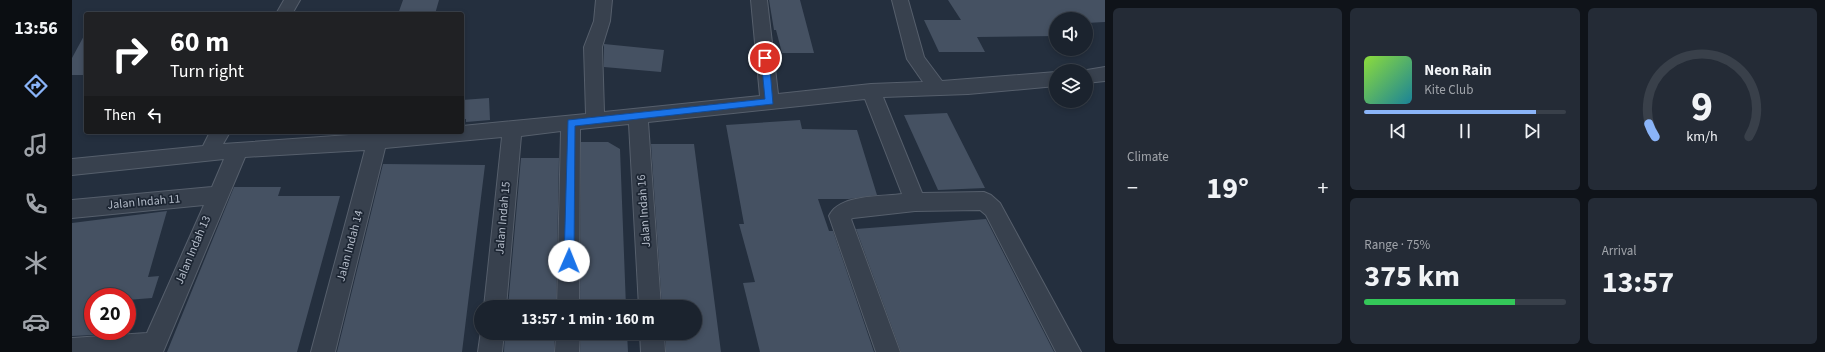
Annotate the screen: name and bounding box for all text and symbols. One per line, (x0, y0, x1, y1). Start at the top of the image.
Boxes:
map controls (1049, 12, 1093, 108)
button: sound (1049, 12, 1093, 56)
text: 13:56 (14, 16, 58, 41)
text: 60 m (170, 22, 229, 62)
icon: right (104, 28, 156, 80)
pin (748, 41, 782, 75)
icon: arrive (754, 47, 776, 69)
text: Turn right (170, 59, 244, 84)
text: Neon Rain (1424, 60, 1492, 81)
button: layers (1049, 64, 1093, 108)
icon: directions (22, 72, 50, 100)
text: 9 (1691, 77, 1713, 137)
text: Kite Club (1424, 81, 1473, 99)
icon: left (144, 104, 166, 126)
text: Then (104, 105, 136, 126)
icon: previous (1387, 120, 1409, 142)
icon: pause (1454, 120, 1476, 142)
icon: next (1521, 120, 1543, 142)
text: km/h (1686, 125, 1718, 146)
icon: music (22, 131, 50, 159)
text: Climate (1127, 148, 1169, 166)
text: 19° (1206, 167, 1249, 210)
text: − (1127, 172, 1138, 204)
text: + (1317, 172, 1328, 204)
street label: Jalan Indah 16 (633, 174, 655, 248)
street label: Jalan Indah 15 (491, 181, 515, 255)
icon: phone (22, 190, 50, 218)
street label: Jalan Indah 11 (107, 190, 181, 214)
street label: Jalan Indah 14 (332, 208, 368, 284)
street label: Jalan Indah 13 (171, 213, 215, 287)
text: Range · 75% (1364, 236, 1430, 254)
position arrow (548, 240, 590, 282)
text: Arrival (1602, 242, 1637, 260)
icon: climate (22, 249, 50, 277)
text: 375 km (1364, 255, 1460, 298)
text: 13:57 (1602, 261, 1674, 304)
speed limit sign: 20 (84, 288, 136, 340)
icon: car (22, 308, 50, 336)
text: 13:57 · 1 min · 160 m (521, 309, 655, 330)

